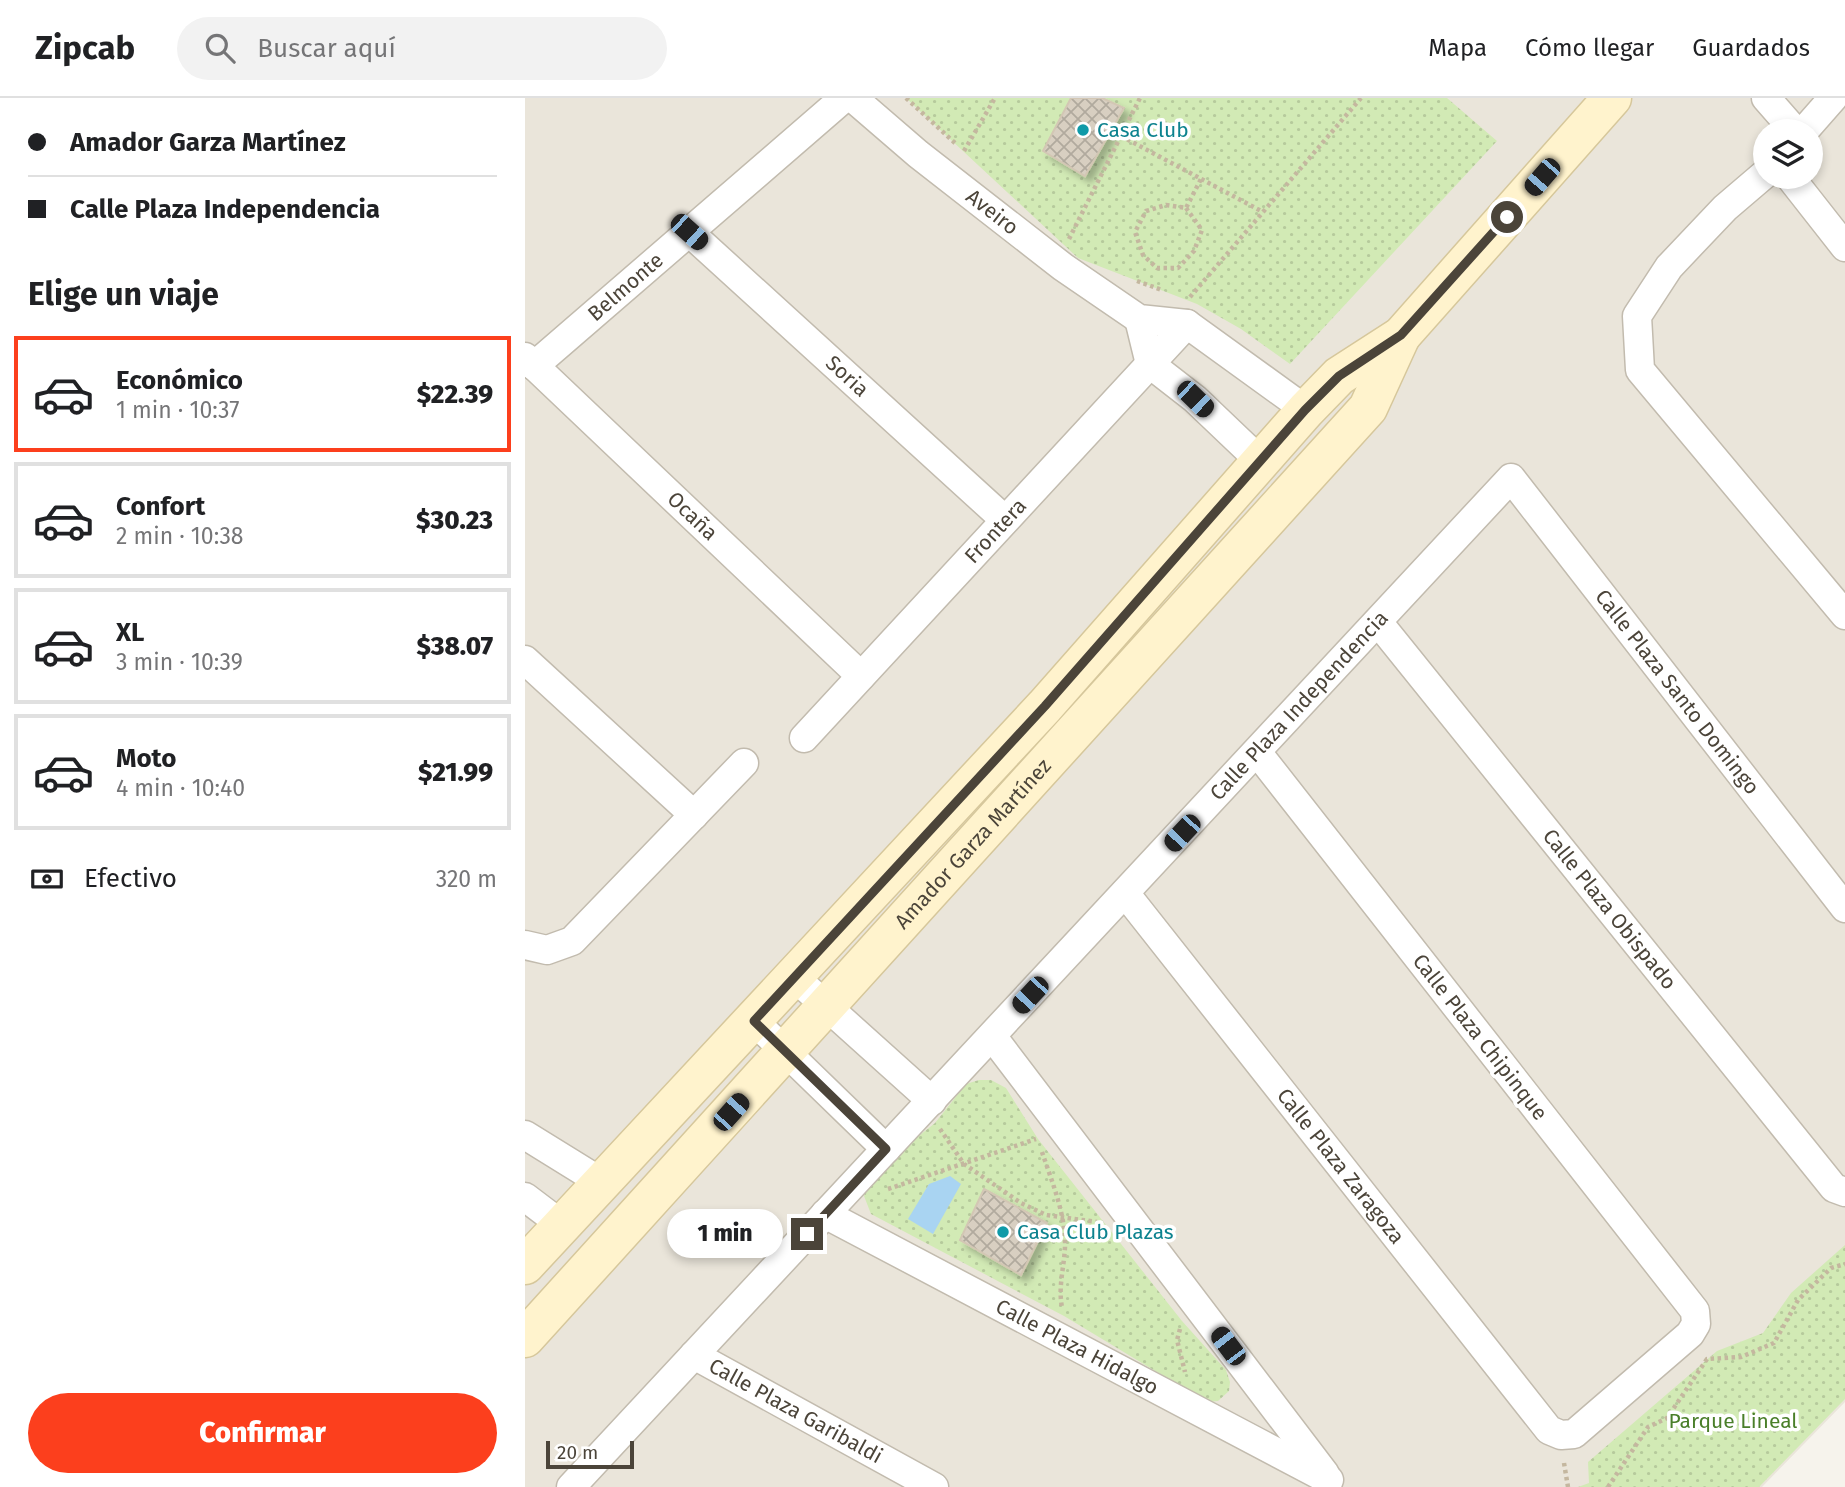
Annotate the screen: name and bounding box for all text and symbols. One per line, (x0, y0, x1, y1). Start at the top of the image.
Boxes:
search box (177, 17, 667, 80)
text: Zipcab (35, 28, 135, 68)
icon: search (201, 29, 239, 67)
text: Buscar aquí (257, 33, 396, 64)
text: Mapa (1428, 34, 1487, 62)
text: Cómo llegar (1525, 34, 1654, 62)
text: Guardados (1692, 34, 1810, 62)
place label: Casa Club (1097, 117, 1189, 143)
map controls (1753, 119, 1823, 189)
button: layers (1753, 119, 1823, 189)
marker: Casa Club (1075, 122, 1091, 138)
text: Amador Garza Martínez (70, 127, 346, 158)
car (1521, 154, 1564, 200)
street label: Aveiro (961, 183, 1024, 240)
text: Calle Plaza Independencia (70, 194, 380, 225)
route start (1491, 201, 1523, 233)
car (667, 210, 712, 254)
street label: Belmonte (582, 247, 669, 327)
text: Elige un viaje (28, 275, 219, 313)
street label: Soria (820, 350, 874, 402)
icon: car (32, 363, 95, 426)
text: Económico (116, 365, 243, 396)
car (1173, 377, 1218, 421)
text: $22.39 (417, 379, 493, 410)
text: 1 min · 10:37 (116, 396, 240, 424)
street label: Ocaña (662, 486, 723, 546)
icon: car (32, 489, 95, 552)
text: Confort (116, 491, 205, 522)
street label: Frontera (959, 493, 1032, 569)
text: $30.23 (416, 505, 493, 536)
text: 2 min · 10:38 (116, 522, 244, 550)
street label: Calle Plaza Santo Domingo (1589, 584, 1765, 800)
street label: Calle Plaza Independencia (1204, 605, 1394, 806)
icon: car (32, 615, 95, 678)
text: XL (116, 617, 144, 648)
text: $38.07 (416, 631, 493, 662)
text: 3 min · 10:39 (116, 648, 243, 676)
icon: car (32, 741, 95, 804)
text: Moto (116, 743, 176, 774)
street label: Amador Garza Martínez (889, 753, 1057, 934)
text: $21.99 (418, 757, 493, 788)
text: 4 min · 10:40 (116, 774, 245, 802)
car (1160, 810, 1205, 856)
street label: Calle Plaza Obispado (1537, 824, 1682, 995)
icon: cash (28, 860, 66, 898)
text: Efectivo (84, 863, 177, 894)
text: 320 m (436, 865, 497, 893)
street label: Calle Plaza Chipinque (1407, 949, 1553, 1125)
car (1008, 972, 1053, 1018)
street label: Calle Plaza Zaragoza (1271, 1083, 1410, 1249)
car (710, 1089, 753, 1135)
callout: 1 min (667, 1210, 783, 1258)
route end (791, 1218, 823, 1250)
text: 1 min (697, 1219, 753, 1247)
place label: Casa Club Plazas (1017, 1219, 1174, 1245)
marker: Casa Club Plazas (995, 1224, 1011, 1240)
street label: Calle Plaza Hidalgo (991, 1293, 1163, 1401)
car (1207, 1323, 1250, 1369)
street label: Calle Plaza Garibaldi (704, 1353, 887, 1469)
button: Confirmar (28, 1393, 497, 1473)
park label: Parque Lineal (1668, 1408, 1798, 1434)
scale bar (546, 1438, 633, 1470)
text: 20 m (557, 1441, 598, 1464)

